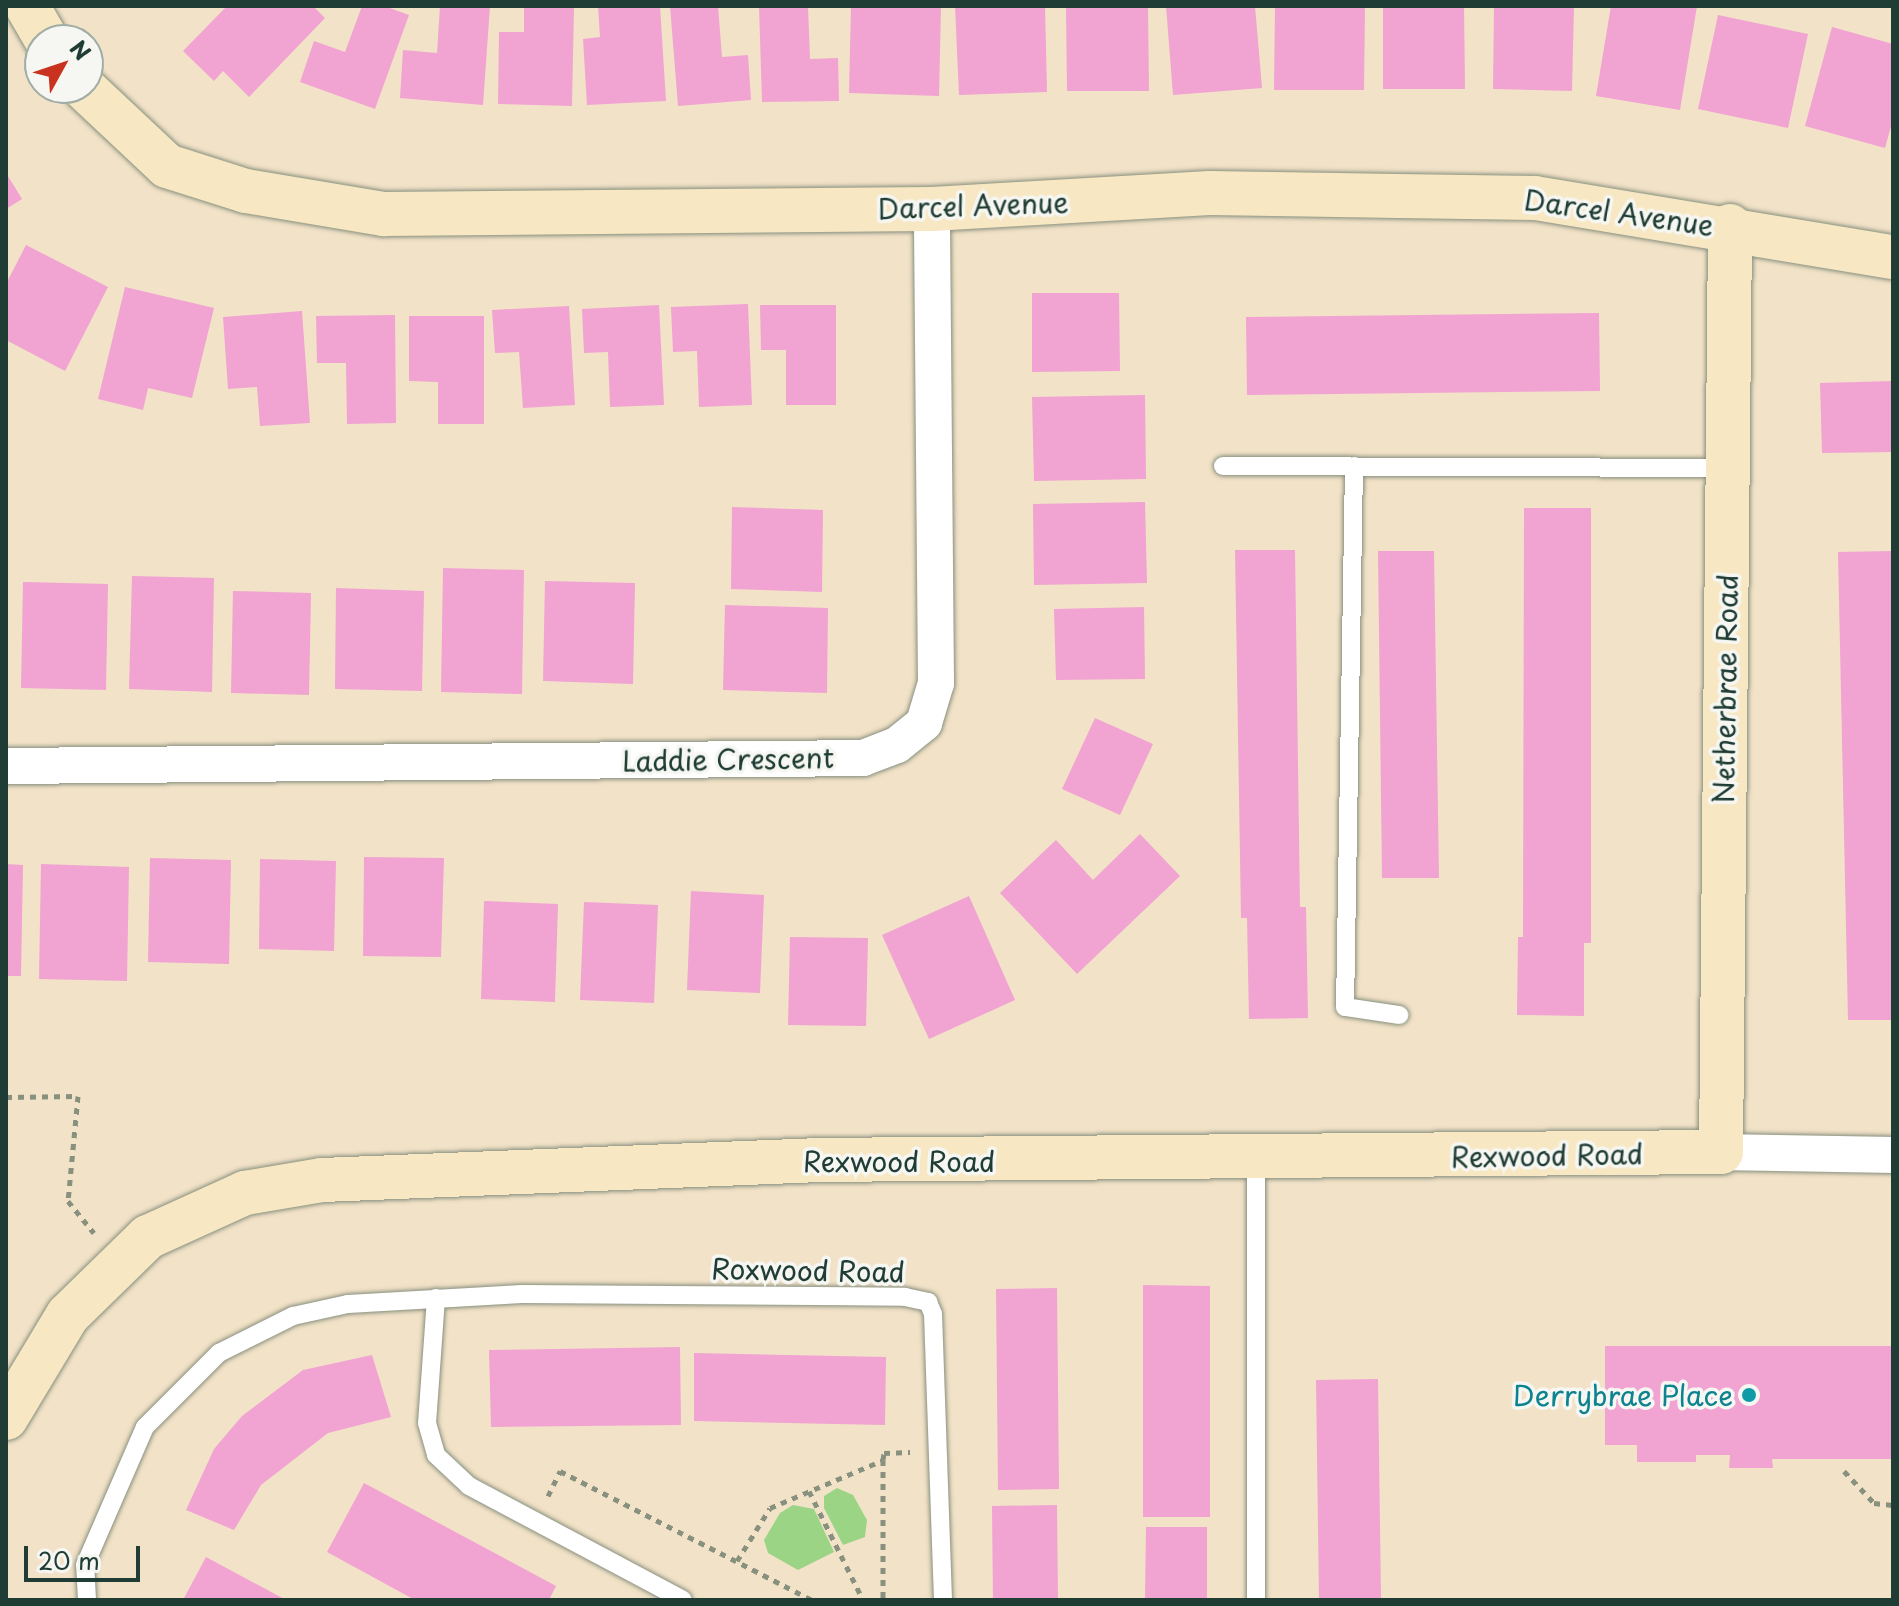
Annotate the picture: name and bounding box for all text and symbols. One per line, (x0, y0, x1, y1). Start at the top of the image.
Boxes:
north arrow (24, 24, 104, 104)
text: N (63, 32, 99, 67)
street label: Darcel Avenue (1521, 182, 1717, 242)
street label: Darcel Avenue (876, 185, 1070, 225)
street label: Netherbrae Road (1706, 574, 1744, 804)
street label: Laddie Crescent (622, 740, 834, 778)
street label: Rexwood Road (1450, 1137, 1644, 1173)
street label: Rexwood Road (802, 1144, 996, 1178)
street label: Roxwood Road (710, 1252, 906, 1288)
place label: Derrybrae Place (1513, 1378, 1733, 1412)
marker: Derrybrae Place (1740, 1386, 1758, 1404)
scale bar (28, 1530, 144, 1580)
text: 20 m (38, 1542, 100, 1578)

